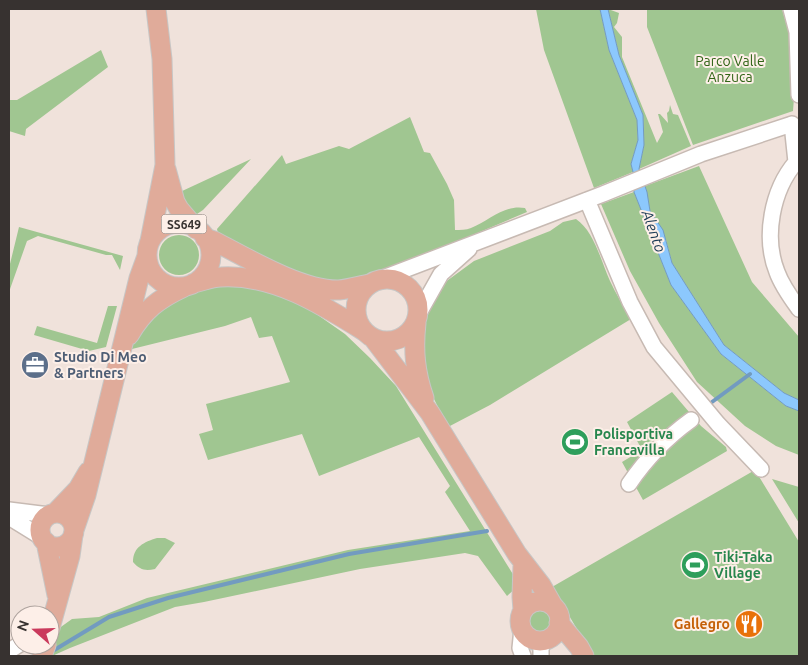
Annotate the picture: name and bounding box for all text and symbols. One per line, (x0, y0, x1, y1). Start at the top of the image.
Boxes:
park label: Parco Valle Anzuca (695, 53, 765, 85)
water label: Alento (638, 207, 669, 254)
road number: SS649 (162, 214, 206, 233)
place label: Studio Di Meo & Partners (54, 349, 147, 381)
office icon: Studio Di Meo & Partners (20, 350, 50, 380)
place label: Polisportiva Francavilla (594, 426, 673, 458)
sports icon: Polisportiva Francavilla (560, 427, 590, 457)
place label: Tiki-Taka Village (714, 549, 773, 581)
sports icon: Tiki-Taka Village (680, 550, 710, 580)
north arrow (10, 605, 60, 655)
restaurant icon: Gallegro (734, 609, 764, 639)
place label: Gallegro (674, 616, 730, 632)
text: N (13, 618, 32, 633)

